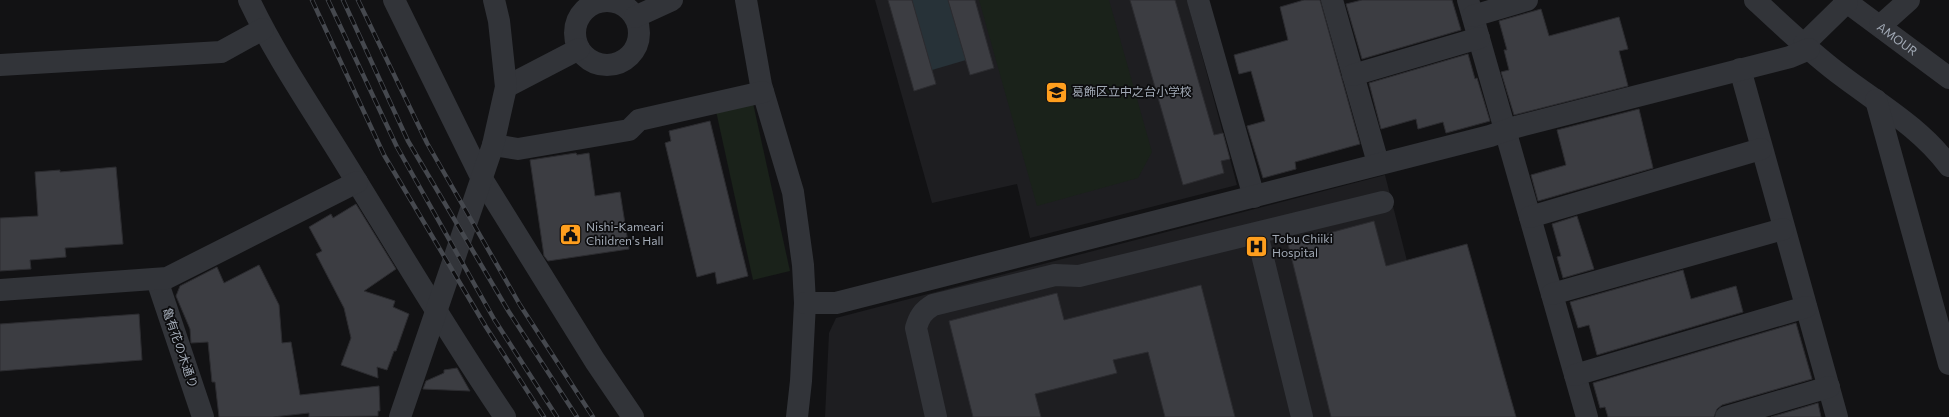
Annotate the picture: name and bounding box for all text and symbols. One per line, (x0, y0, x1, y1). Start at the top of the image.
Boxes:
street label: AMOUR (1875, 19, 1920, 58)
school or university icon: 葛飾区立中之台小学校 (1043, 79, 1069, 105)
place label: 葛飾区立中之台小学校 (1072, 84, 1192, 98)
place label: Nishi-Kameari Children's Hall (586, 219, 664, 247)
public building icon: Nishi-Kameari Children's Hall (557, 221, 583, 247)
place label: Tobu Chiiki Hospital (1272, 231, 1333, 259)
hospital icon: Tobu Chiiki Hospital (1244, 233, 1270, 259)
street label: 亀有花の木通り (161, 306, 201, 390)

